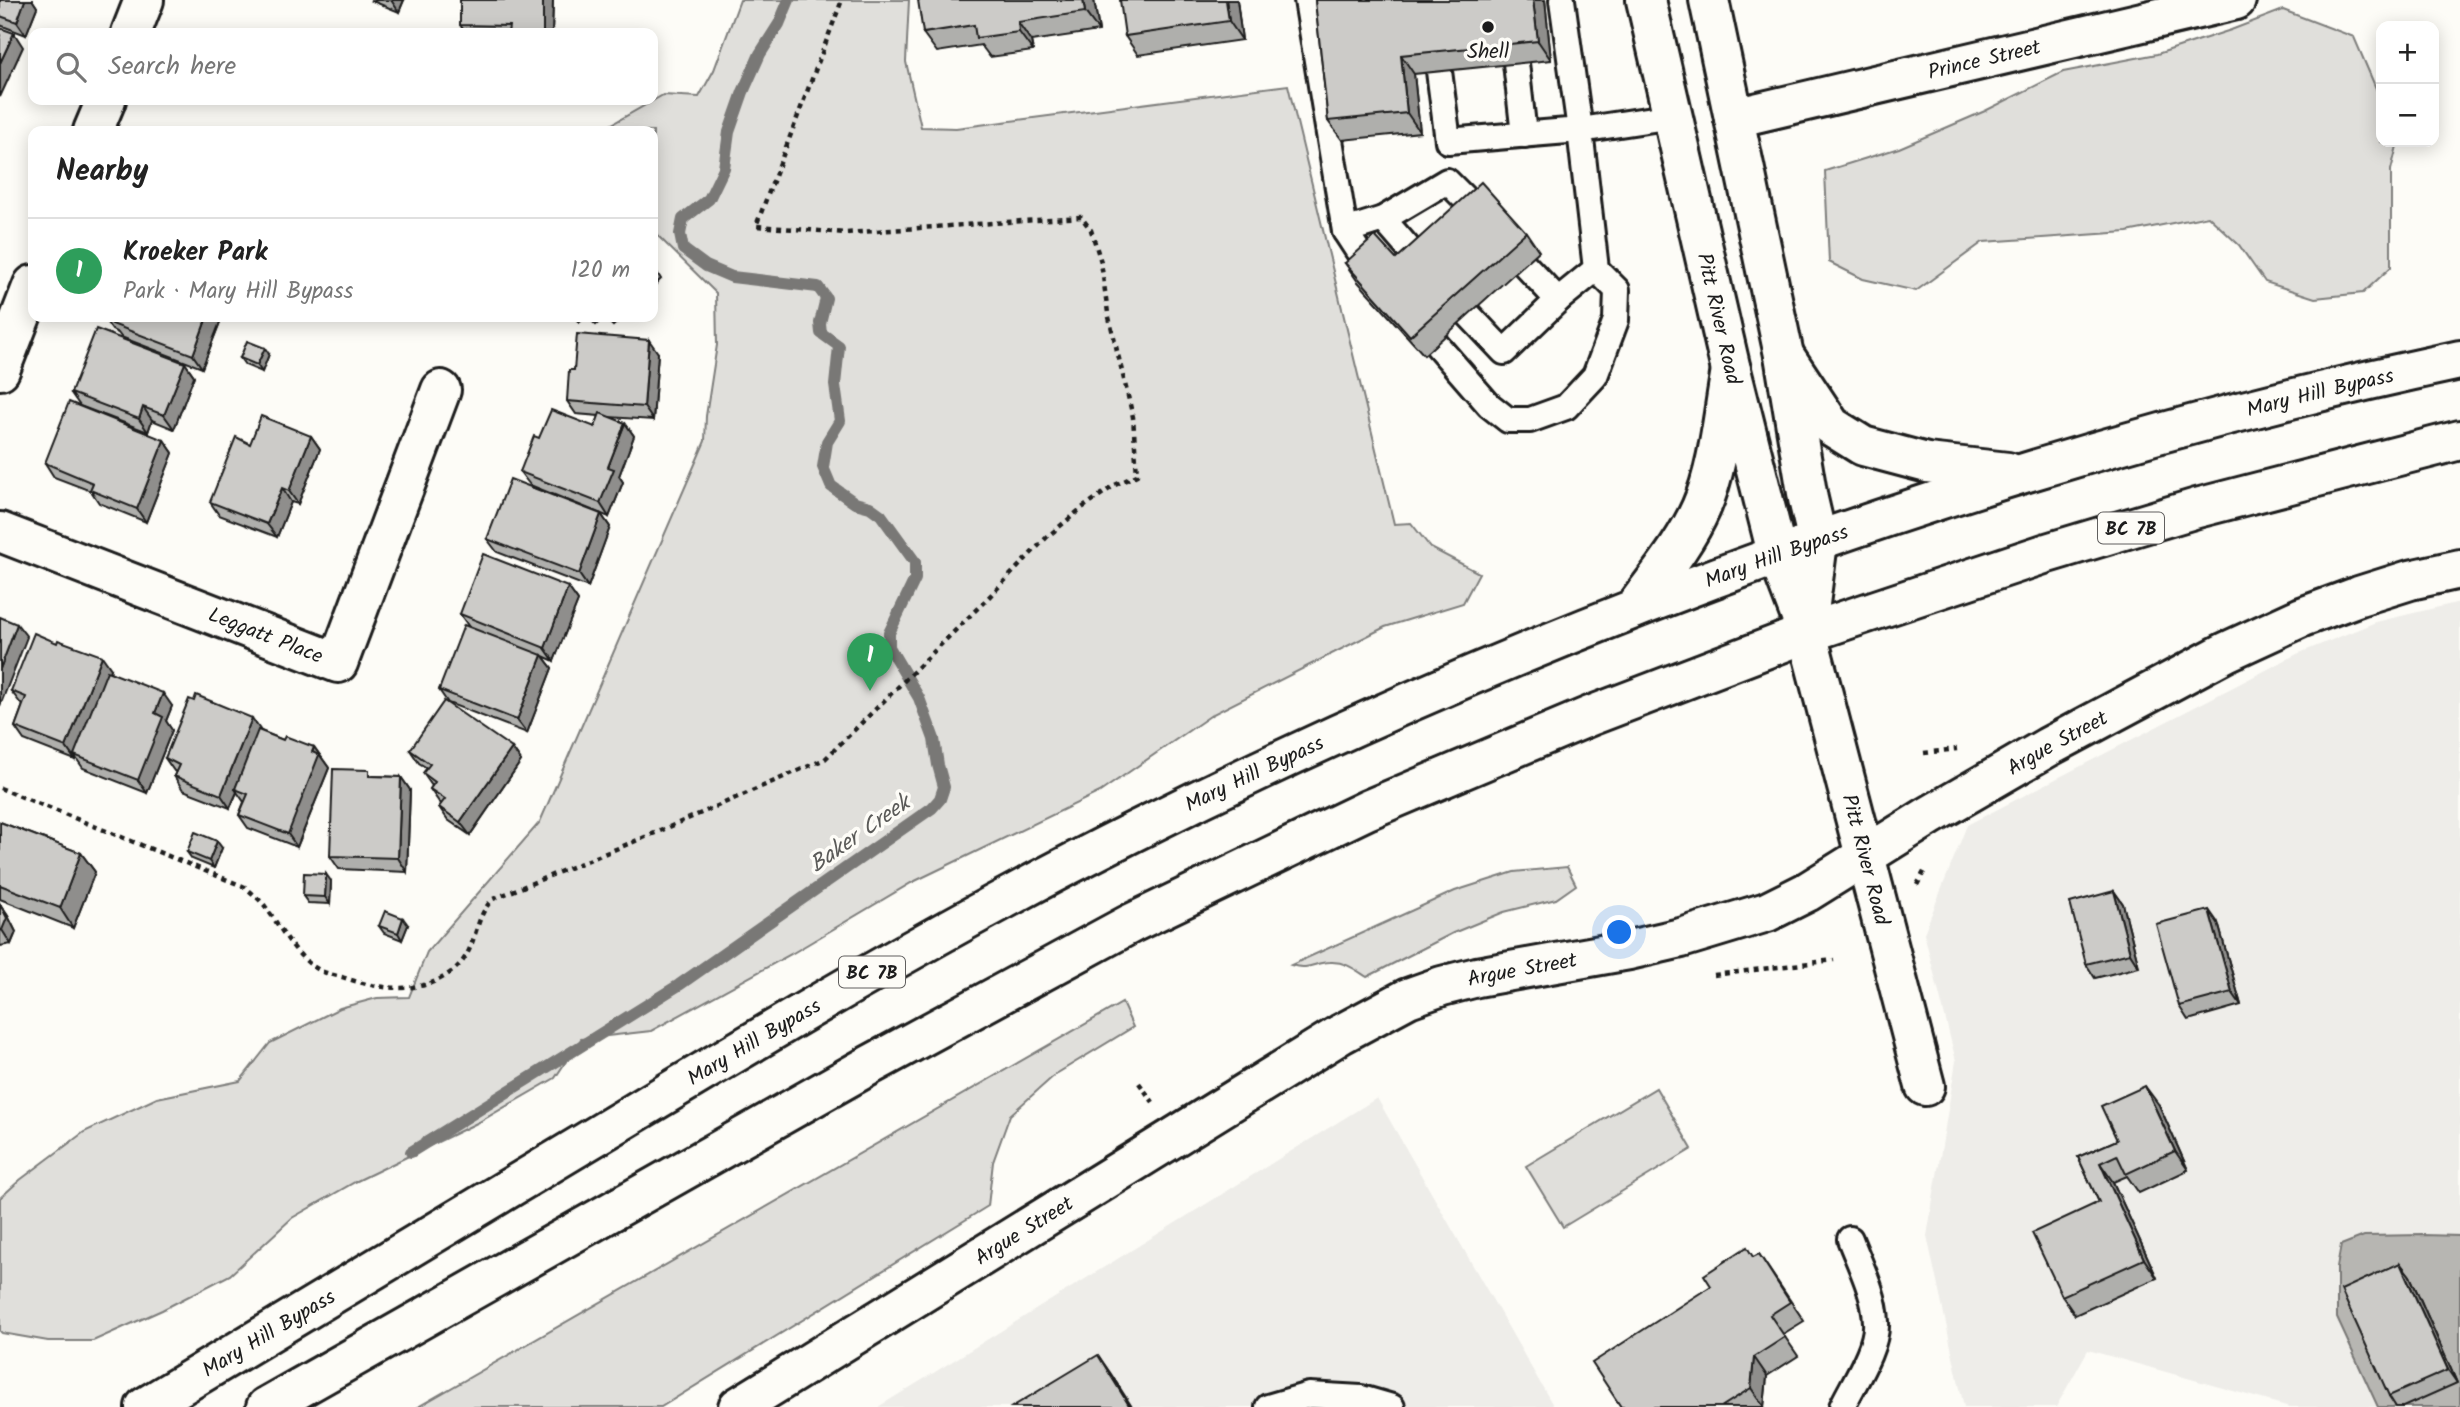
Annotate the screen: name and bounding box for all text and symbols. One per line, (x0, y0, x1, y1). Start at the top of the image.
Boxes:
marker: Shell (1480, 19, 1496, 35)
map controls (2376, 21, 2439, 147)
button: + (2376, 21, 2439, 84)
search box (28, 28, 658, 105)
street label: Prince Street (1925, 31, 2045, 90)
place label: Shell (1467, 36, 1509, 69)
text: Search here (108, 46, 236, 88)
icon: search (52, 48, 90, 86)
button: − (2376, 84, 2439, 147)
text: Nearby (56, 148, 148, 196)
text: Kroeker Park (123, 232, 267, 274)
street label: Pitt River Road (1687, 250, 1749, 389)
text: 1 (76, 253, 82, 289)
text: 120 m (570, 253, 630, 289)
text: Park · Mary Hill Bypass (123, 274, 353, 310)
street label: Mary Hill Bypass (2243, 360, 2397, 427)
road number: BC 7B (2098, 512, 2164, 544)
street label: Mary Hill Bypass (1700, 516, 1853, 598)
street label: Leggatt Place (203, 599, 328, 674)
pin: 1 (847, 633, 893, 691)
street label: Argue Street (2001, 702, 2115, 785)
street label: Mary Hill Bypass (1180, 728, 1330, 822)
water label: Baker Creek (802, 785, 921, 883)
street label: Pitt River Road (1832, 791, 1898, 929)
your location (1602, 915, 1636, 949)
street label: Argue Street (1464, 944, 1581, 997)
road number: BC 7B (839, 956, 905, 988)
street label: Mary Hill Bypass (681, 990, 828, 1095)
street label: Argue Street (969, 1188, 1081, 1275)
street label: Mary Hill Bypass (196, 1281, 342, 1387)

